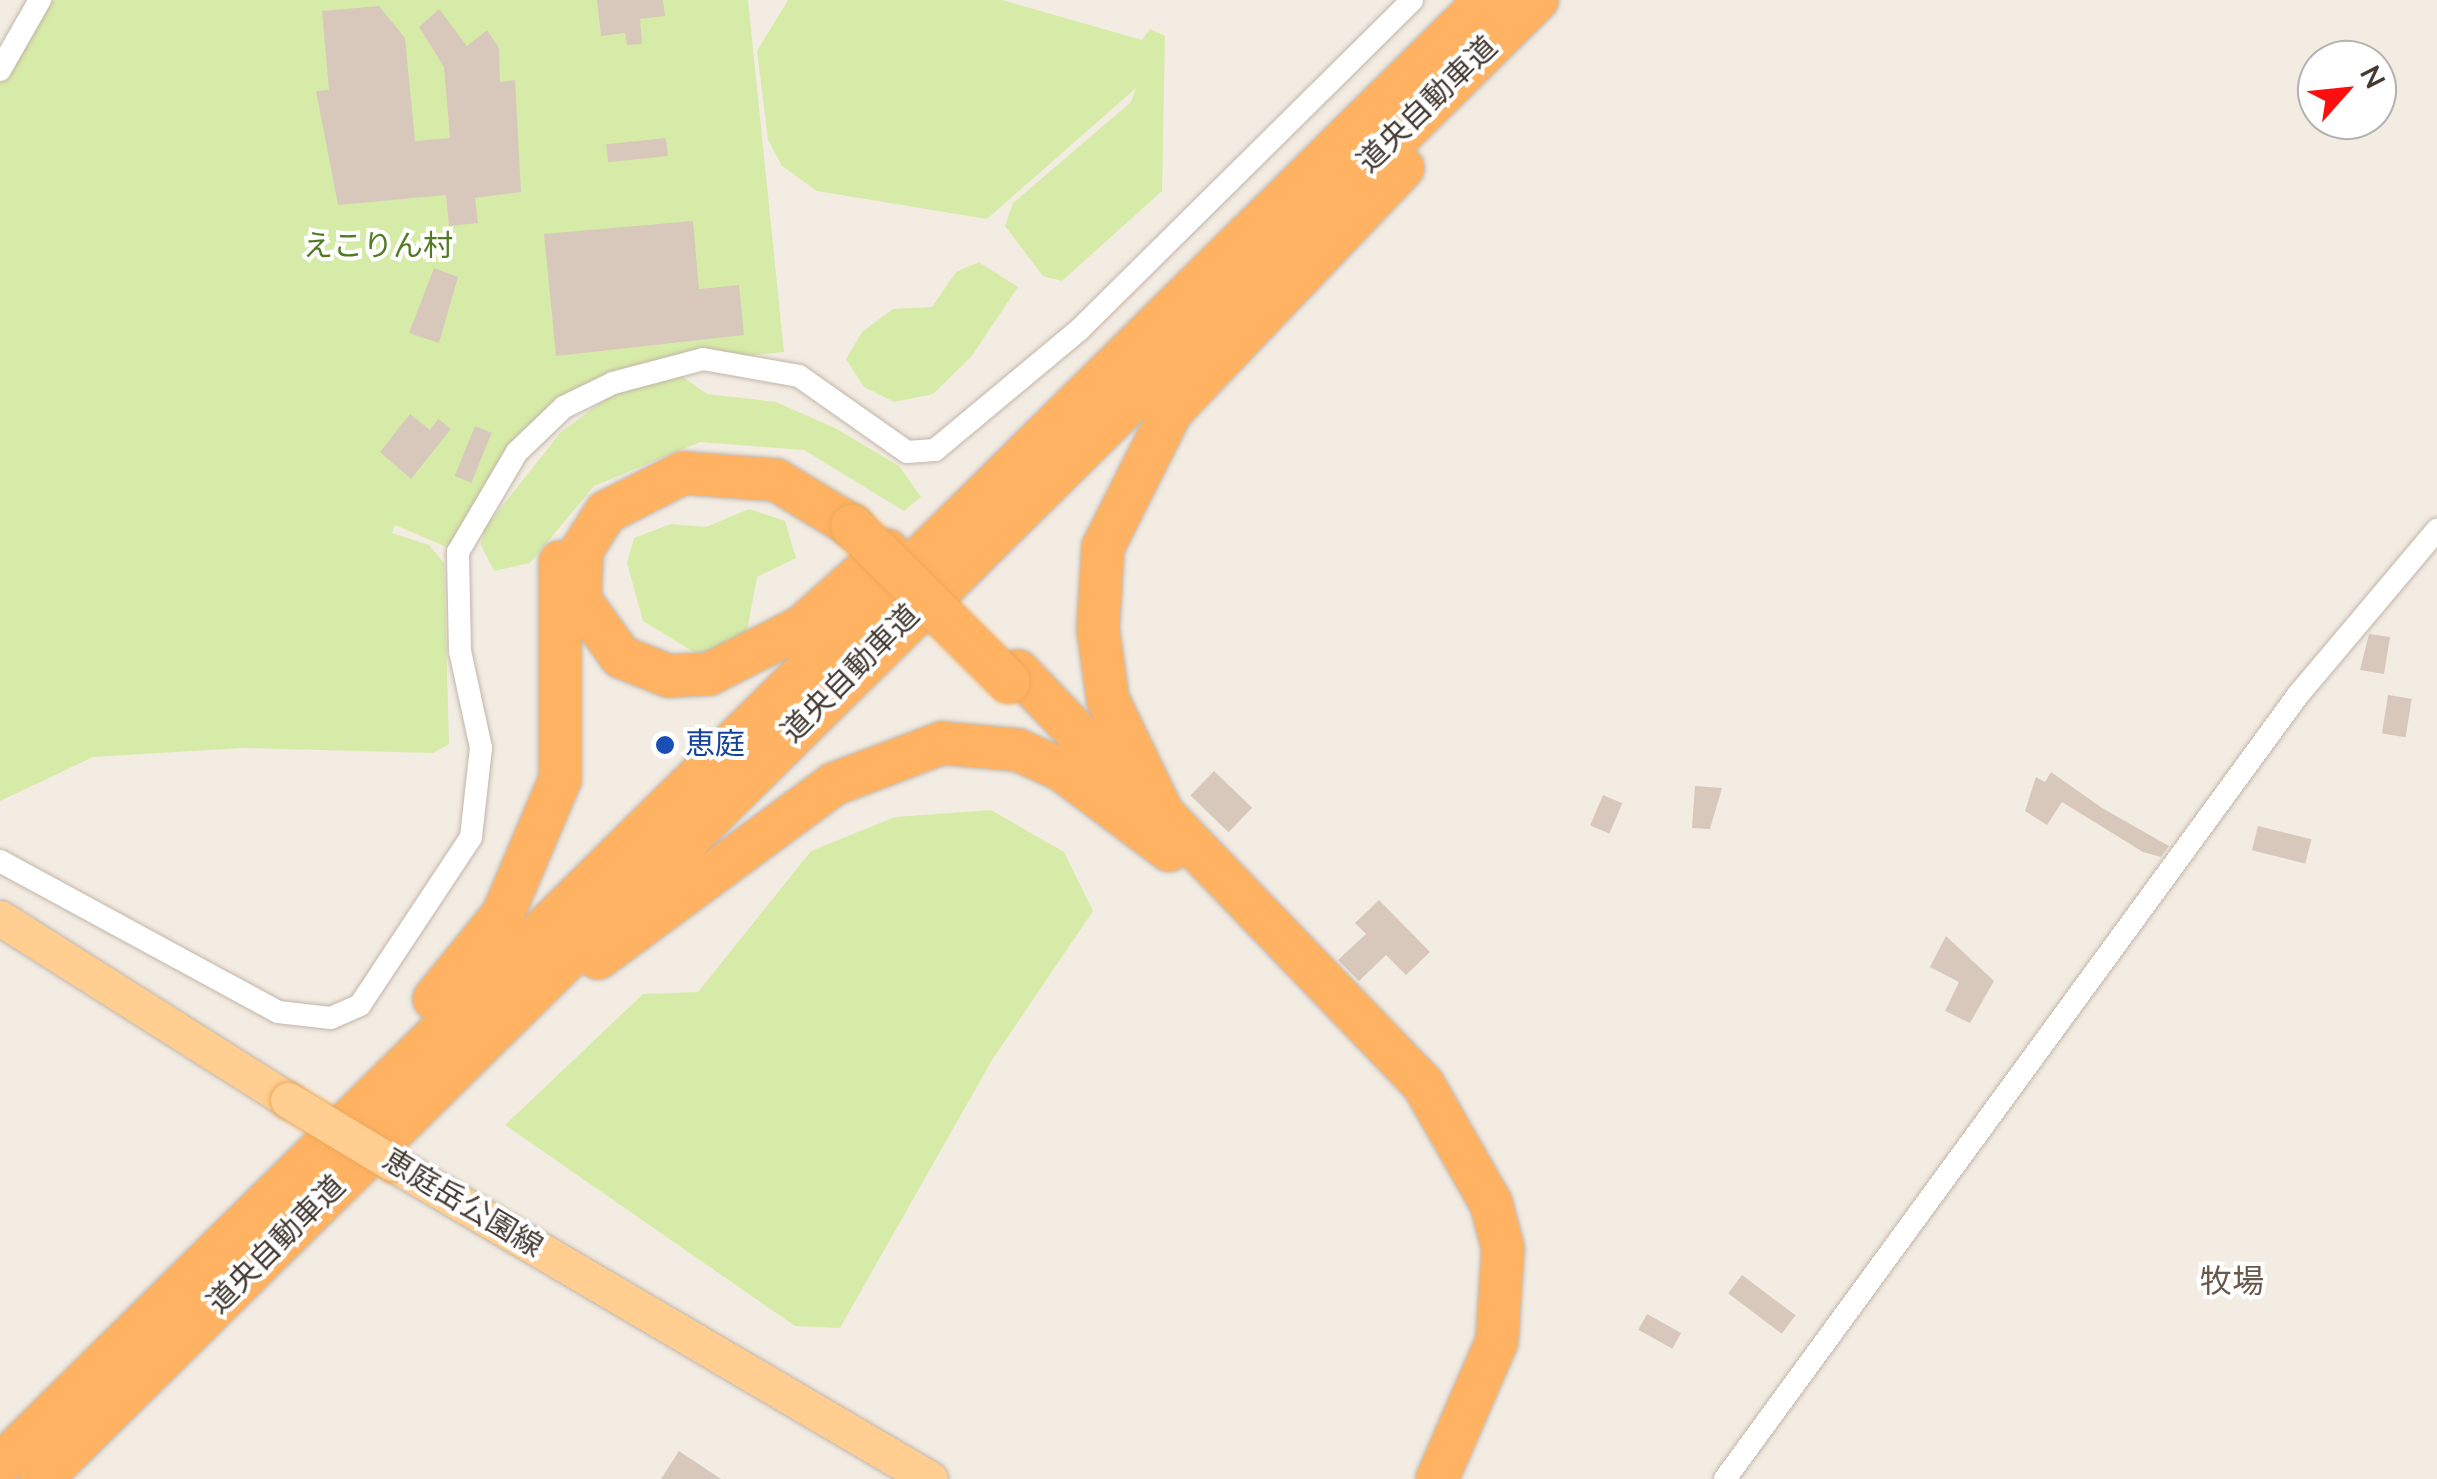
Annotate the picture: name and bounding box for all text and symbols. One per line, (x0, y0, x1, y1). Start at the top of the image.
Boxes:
street label: 道央自動車道 (1351, 30, 1505, 180)
north arrow (2297, 40, 2397, 140)
text: N (2350, 59, 2394, 95)
park label: えこりん村 (303, 229, 453, 265)
street label: 道央自動車道 (775, 598, 927, 750)
place label: 恵庭 (685, 727, 745, 763)
marker: 恵庭 (654, 734, 676, 756)
street label: 恵庭岳公園線 (376, 1142, 548, 1266)
street label: 道央自動車道 (201, 1169, 353, 1321)
district label: 牧場 (2200, 1263, 2264, 1301)

